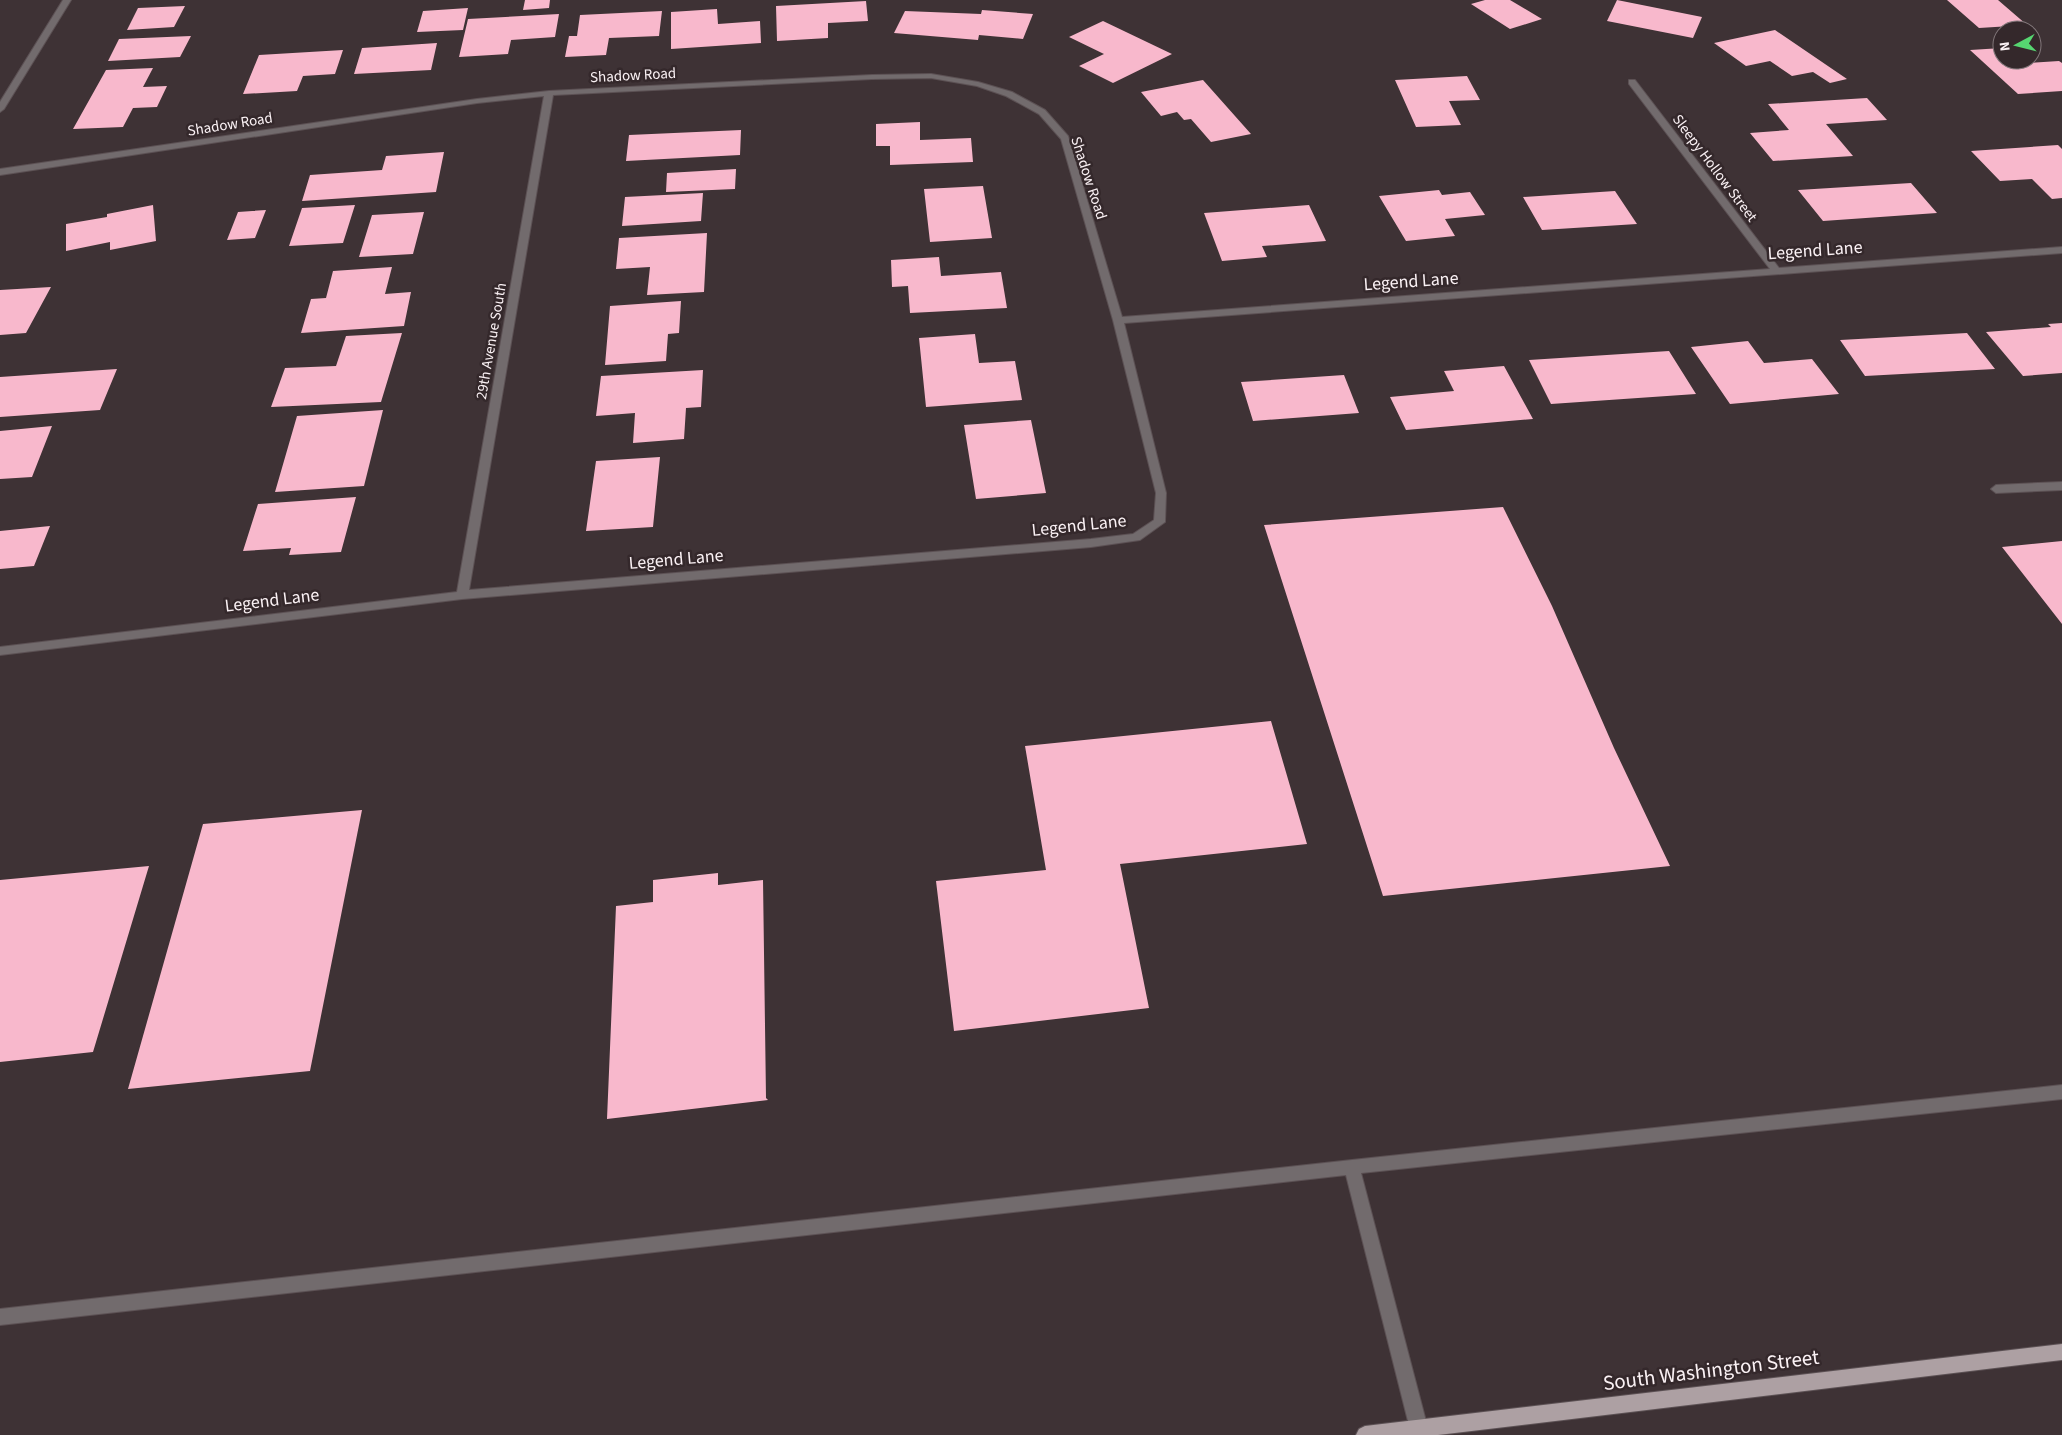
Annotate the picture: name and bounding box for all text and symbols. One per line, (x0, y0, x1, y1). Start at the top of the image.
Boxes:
north arrow (1992, 20, 2042, 70)
text: N (1995, 41, 2016, 52)
street label: Shadow Road (589, 63, 677, 88)
street label: Shadow Road (186, 107, 274, 142)
street label: Sleepy Hollow Street (1667, 110, 1762, 227)
street label: Shadow Road (1065, 134, 1112, 222)
street label: Legend Lane (1767, 235, 1863, 266)
street label: Legend Lane (1363, 266, 1459, 297)
street label: 29th Avenue South (471, 281, 512, 401)
street label: Legend Lane (1030, 508, 1128, 543)
street label: Legend Lane (628, 543, 725, 576)
street label: Legend Lane (223, 582, 321, 619)
street label: South Washington Street (1601, 1342, 1821, 1398)

